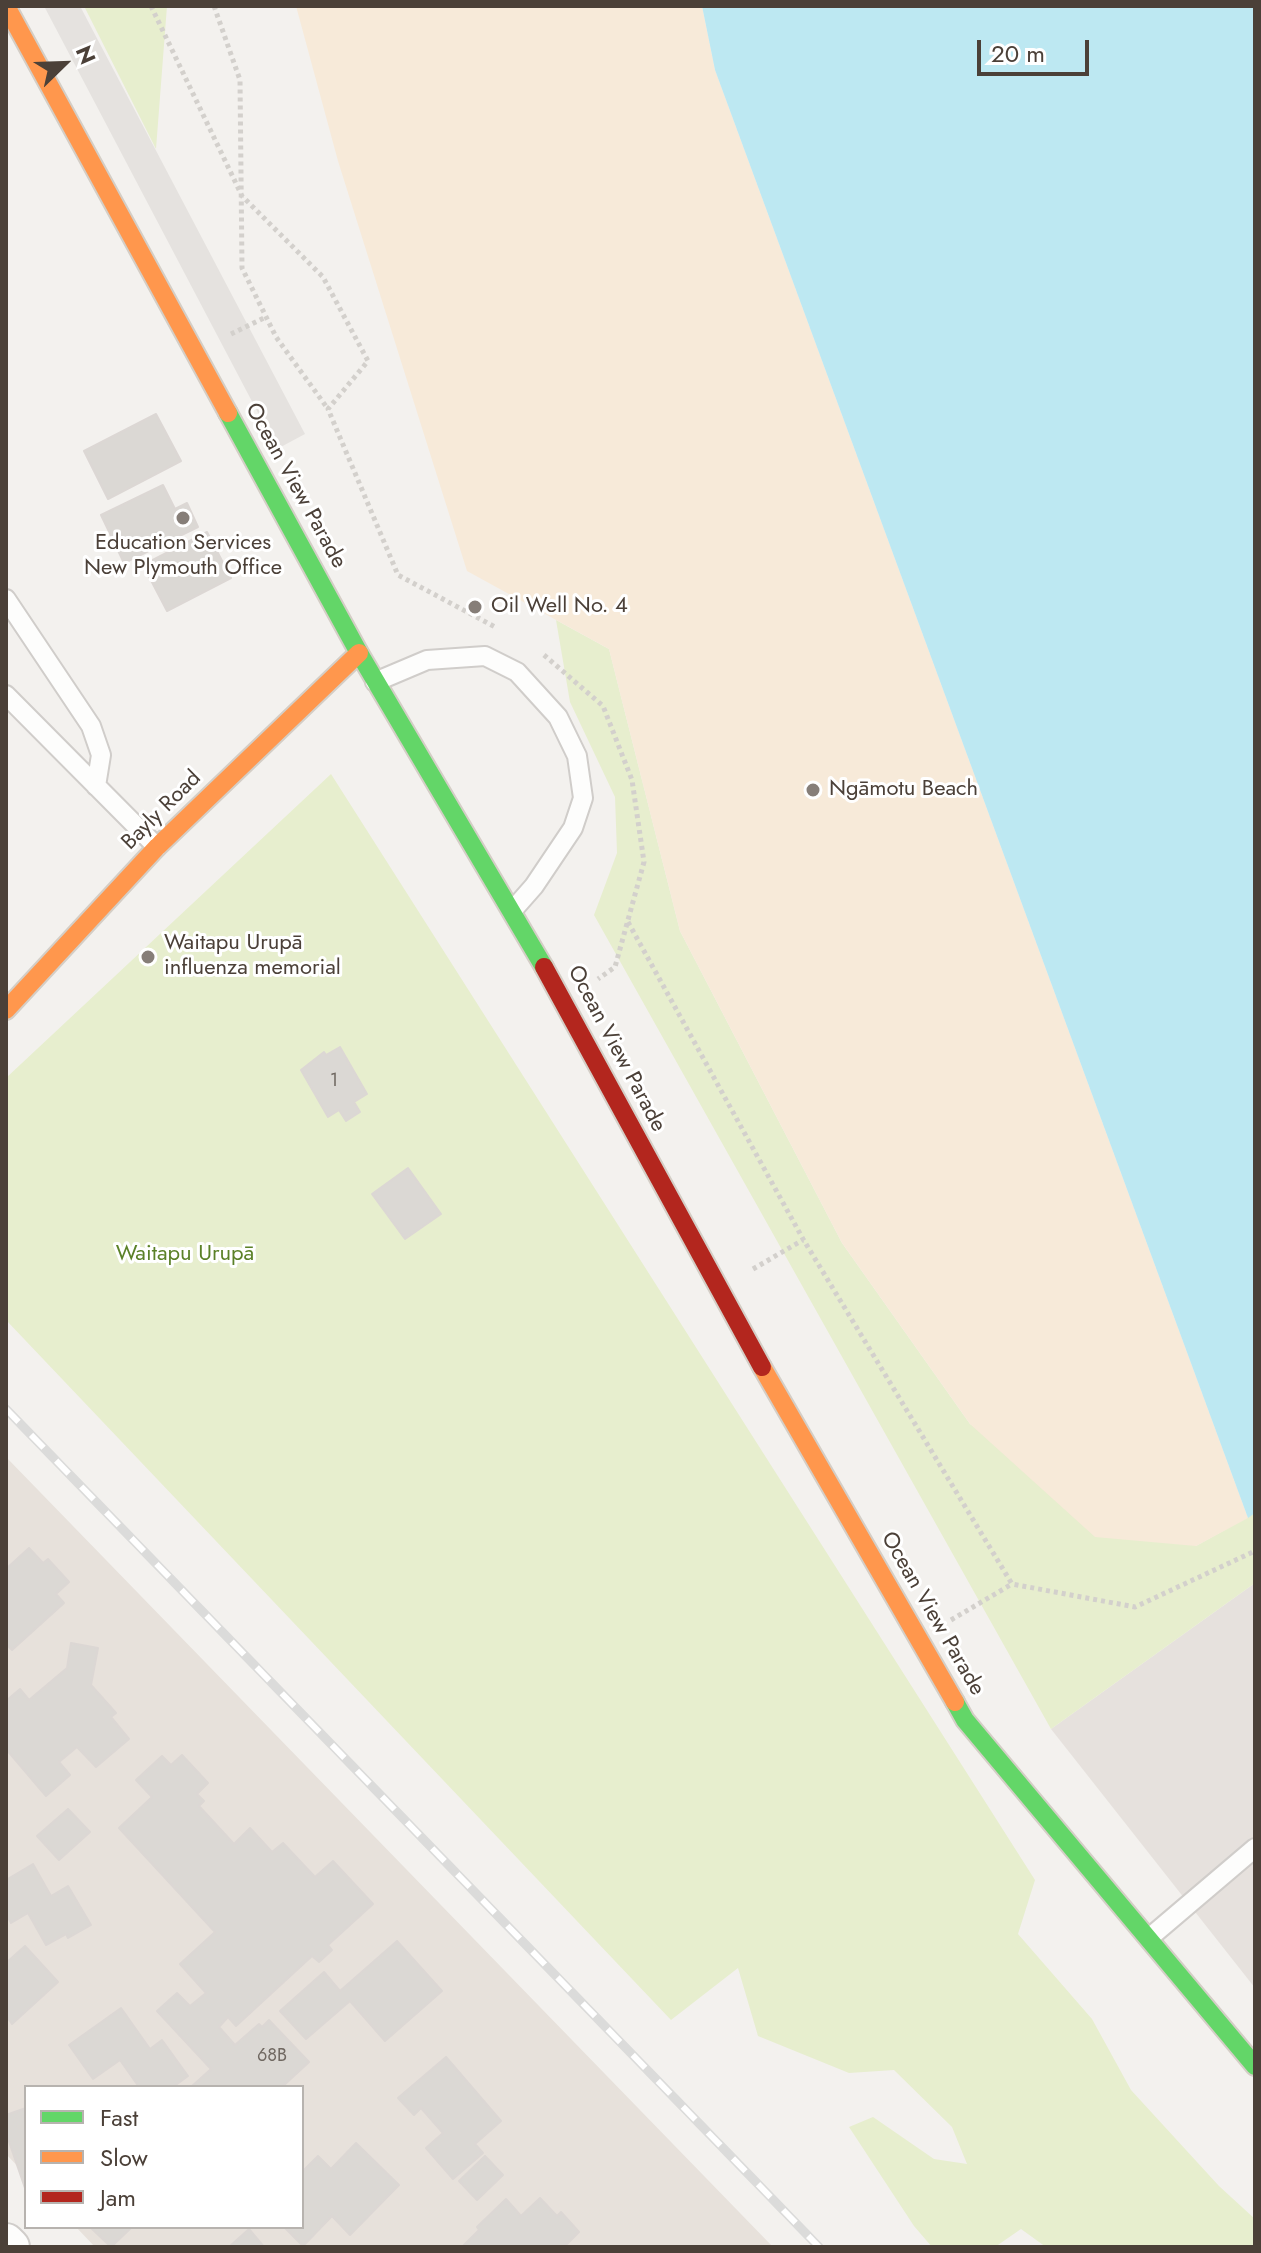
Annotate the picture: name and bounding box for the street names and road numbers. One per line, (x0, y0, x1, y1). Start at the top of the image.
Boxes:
street label: Ocean View Parade (239, 399, 351, 573)
street label: Bayly Road (117, 766, 207, 856)
street label: Ocean View Parade (561, 961, 671, 1137)
street label: Ocean View Parade (874, 1527, 990, 1701)

